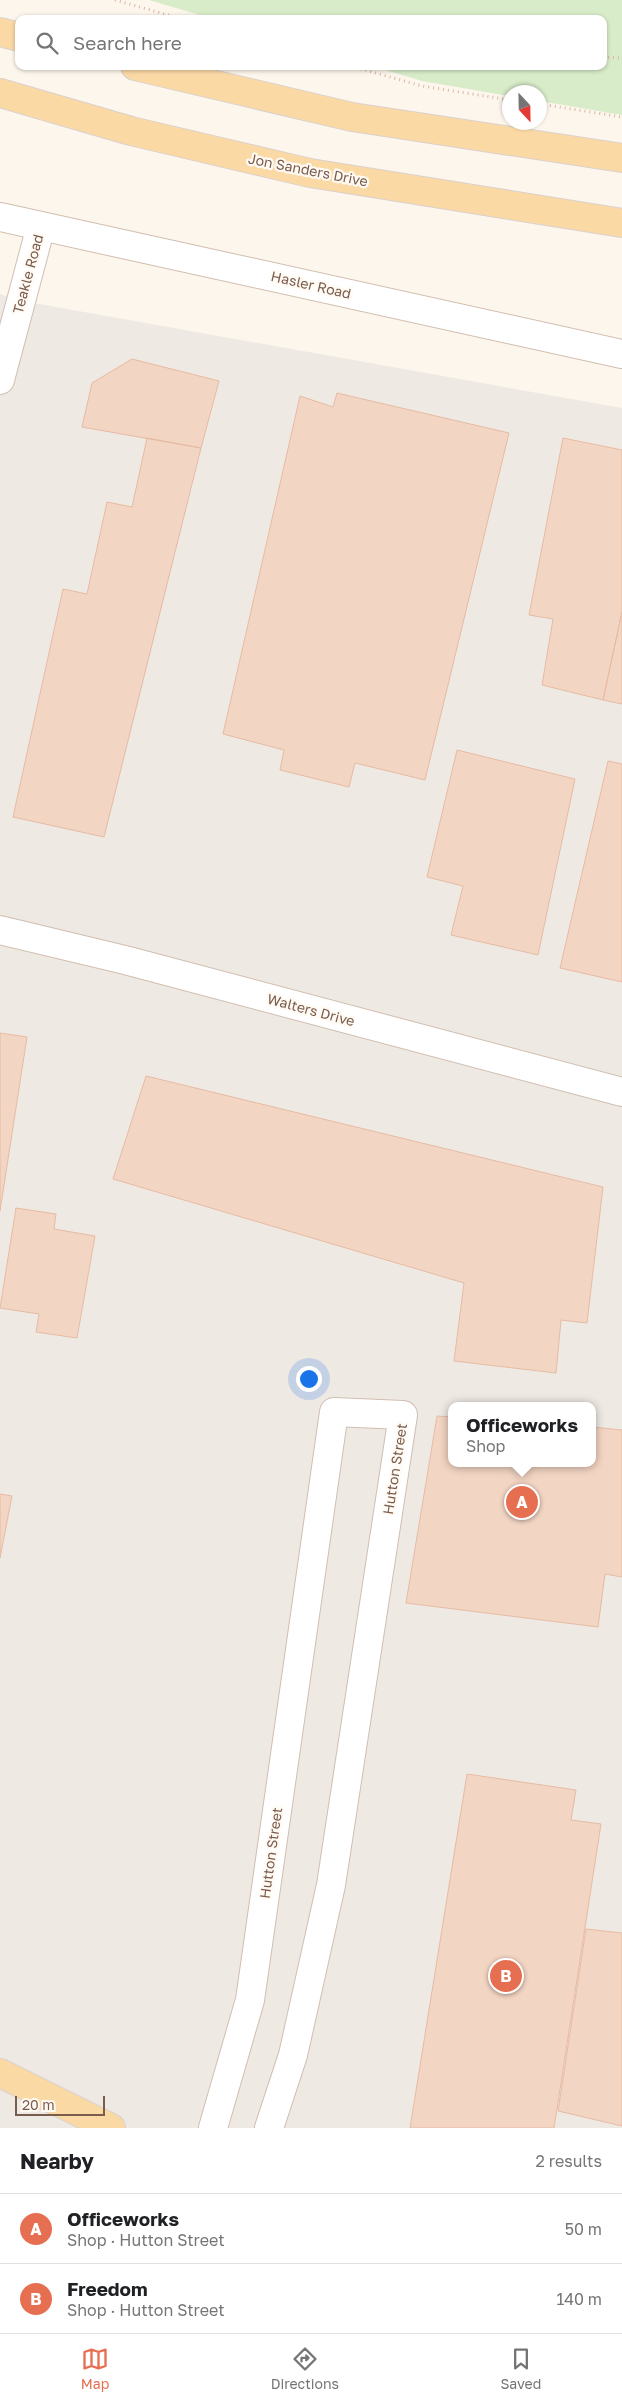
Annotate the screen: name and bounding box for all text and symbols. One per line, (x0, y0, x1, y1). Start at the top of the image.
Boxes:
search box (15, 15, 607, 70)
icon: search (33, 29, 61, 57)
text: Search here (73, 31, 182, 54)
north arrow (502, 85, 547, 130)
street label: Jon Sanders Drive (247, 150, 369, 189)
street label: Teakle Road (9, 232, 46, 315)
street label: Hasler Road (269, 267, 353, 302)
street label: Walters Drive (266, 990, 357, 1029)
your location (296, 1366, 322, 1392)
popup (448, 1402, 596, 1467)
text: Officeworks (466, 1413, 578, 1436)
street label: Hutton Street (379, 1422, 410, 1516)
text: Shop (466, 1436, 505, 1456)
pin: A (506, 1483, 538, 1521)
street label: Hutton Street (256, 1806, 285, 1900)
pin: B (490, 1957, 522, 1995)
scale bar (15, 2093, 105, 2116)
text: 20 m (22, 2096, 55, 2113)
text: Nearby (20, 2148, 94, 2174)
text: 2 results (536, 2151, 602, 2171)
text: Officeworks (67, 2207, 179, 2230)
text: A (30, 2219, 42, 2239)
text: 50 m (565, 2219, 602, 2239)
text: Shop · Hutton Street (67, 2230, 225, 2250)
text: Freedom (67, 2277, 148, 2300)
text: B (30, 2289, 42, 2309)
text: 140 m (556, 2289, 602, 2309)
text: Shop · Hutton Street (67, 2300, 225, 2320)
tab: Map (81, 2345, 109, 2392)
tab: Directions (271, 2345, 339, 2392)
tab: Saved (500, 2345, 541, 2392)

